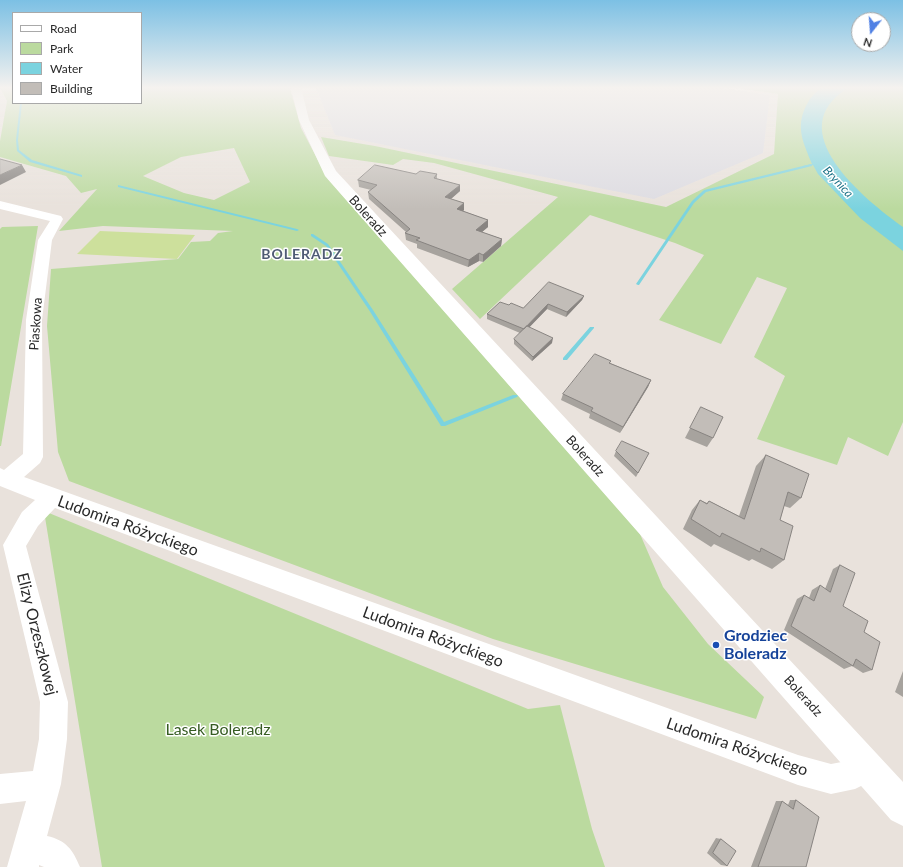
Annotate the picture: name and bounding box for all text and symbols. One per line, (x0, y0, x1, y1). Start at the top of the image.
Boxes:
legend (12, 12, 142, 104)
north arrow (851, 12, 891, 52)
text: Road (50, 21, 77, 36)
text: N (862, 36, 874, 50)
text: Park (50, 41, 73, 56)
text: Water (50, 61, 83, 76)
text: Building (50, 81, 93, 96)
water label: Brynica (820, 163, 856, 201)
street label: Boleradz (346, 192, 390, 240)
district label: BOLERADZ (261, 246, 343, 262)
street label: Piaskowa (26, 297, 46, 351)
street label: Boleradz (563, 432, 607, 480)
street label: Ludomira Różyckiego (55, 492, 201, 560)
street label: Elizy Orzeszkowej (12, 571, 62, 697)
street label: Ludomira Różyckiego (360, 603, 506, 671)
place label: Grodziec Boleradz (724, 626, 787, 664)
marker: Grodziec Boleradz (711, 640, 721, 650)
street label: Boleradz (781, 672, 825, 720)
street label: Ludomira Różyckiego (664, 714, 810, 780)
park label: Lasek Boleradz (165, 720, 271, 740)

